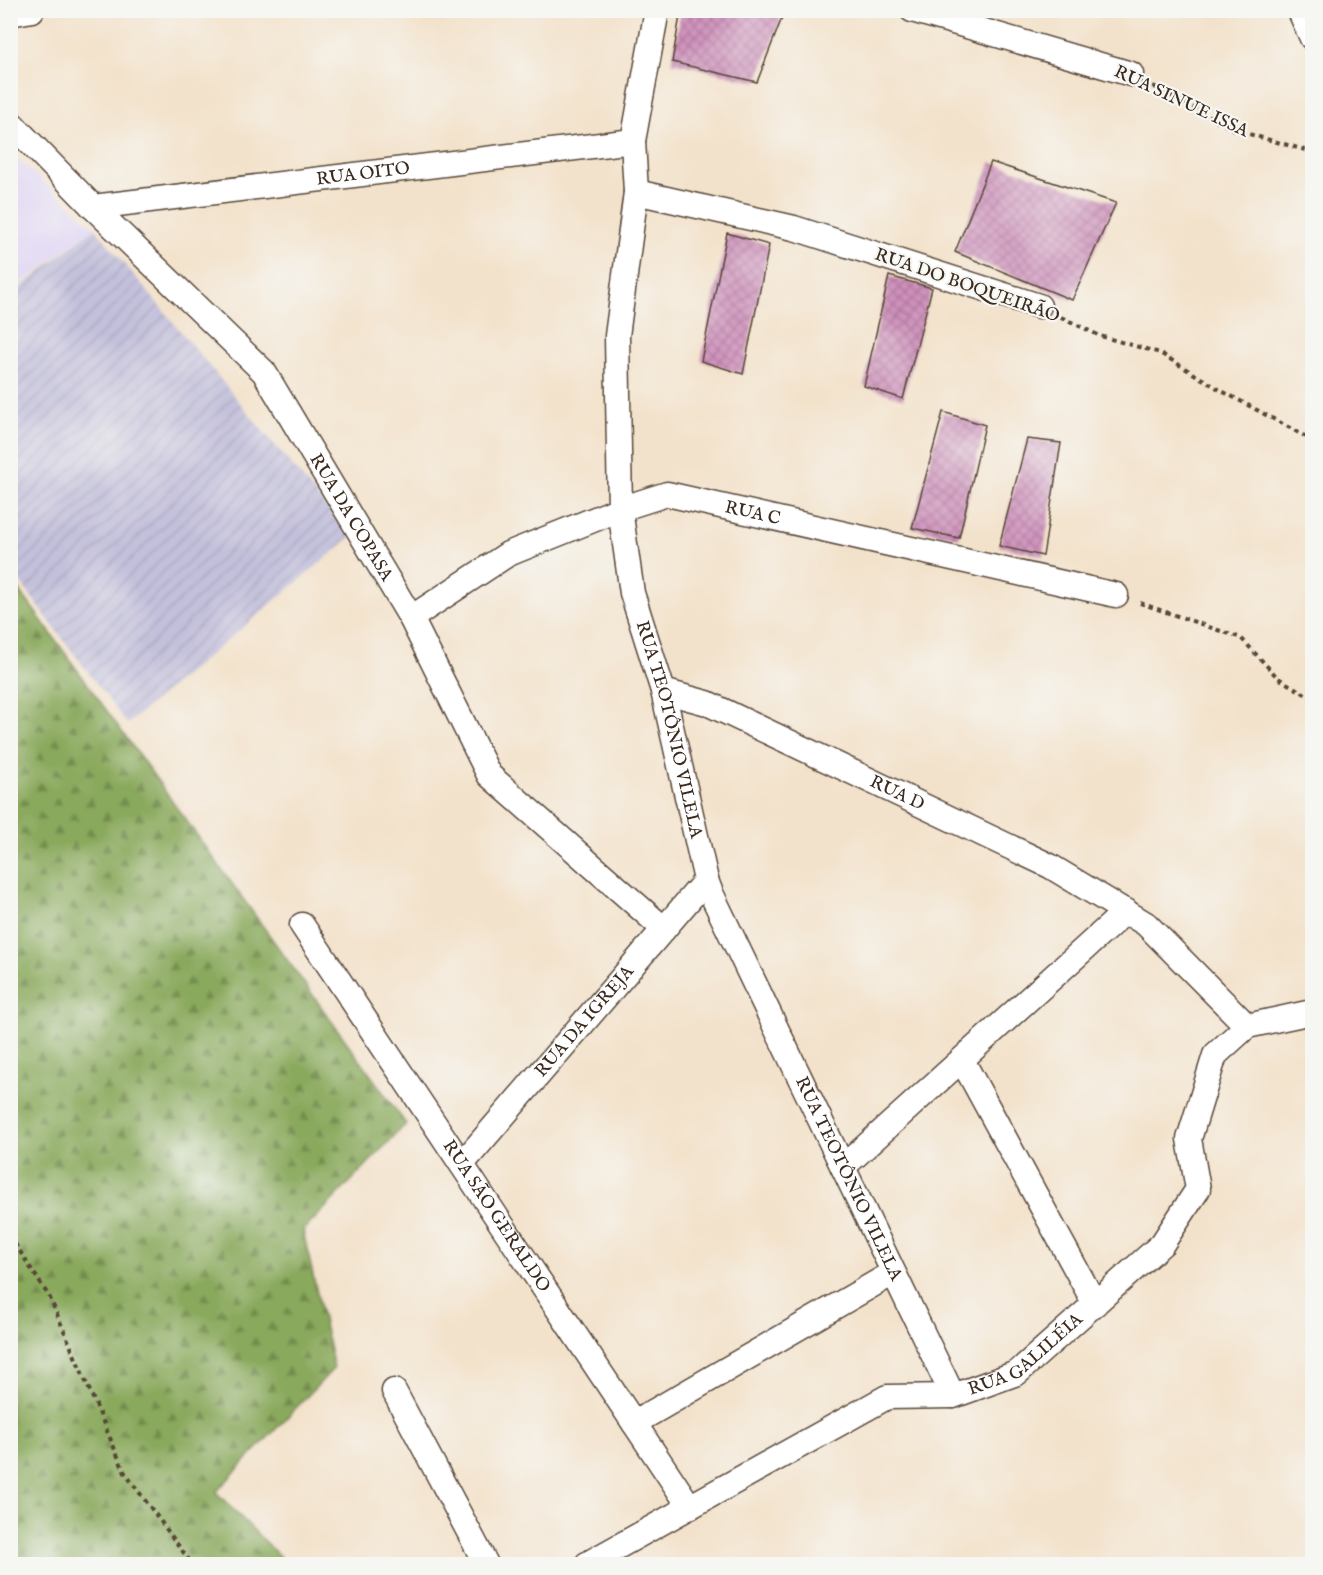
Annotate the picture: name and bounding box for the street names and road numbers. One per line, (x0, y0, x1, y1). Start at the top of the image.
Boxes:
street label: RUA SINUE ISSA (1110, 61, 1253, 144)
street label: RUA OITO (315, 157, 411, 191)
street label: RUA DO BOQUEIRÃO (871, 242, 1063, 328)
street label: RUA DA COPASA (304, 449, 398, 586)
street label: RUA C (723, 496, 783, 531)
street label: RUA TEOTÔNIO VILELA (630, 618, 708, 841)
street label: RUA D (866, 770, 928, 816)
street label: RUA DA IGREJA (530, 960, 640, 1082)
street label: RUA TEOTÔNIO VILELA (790, 1073, 908, 1285)
street label: RUA SÃO GERALDO (437, 1136, 555, 1297)
street label: RUA GALILÉIA (965, 1308, 1088, 1401)

